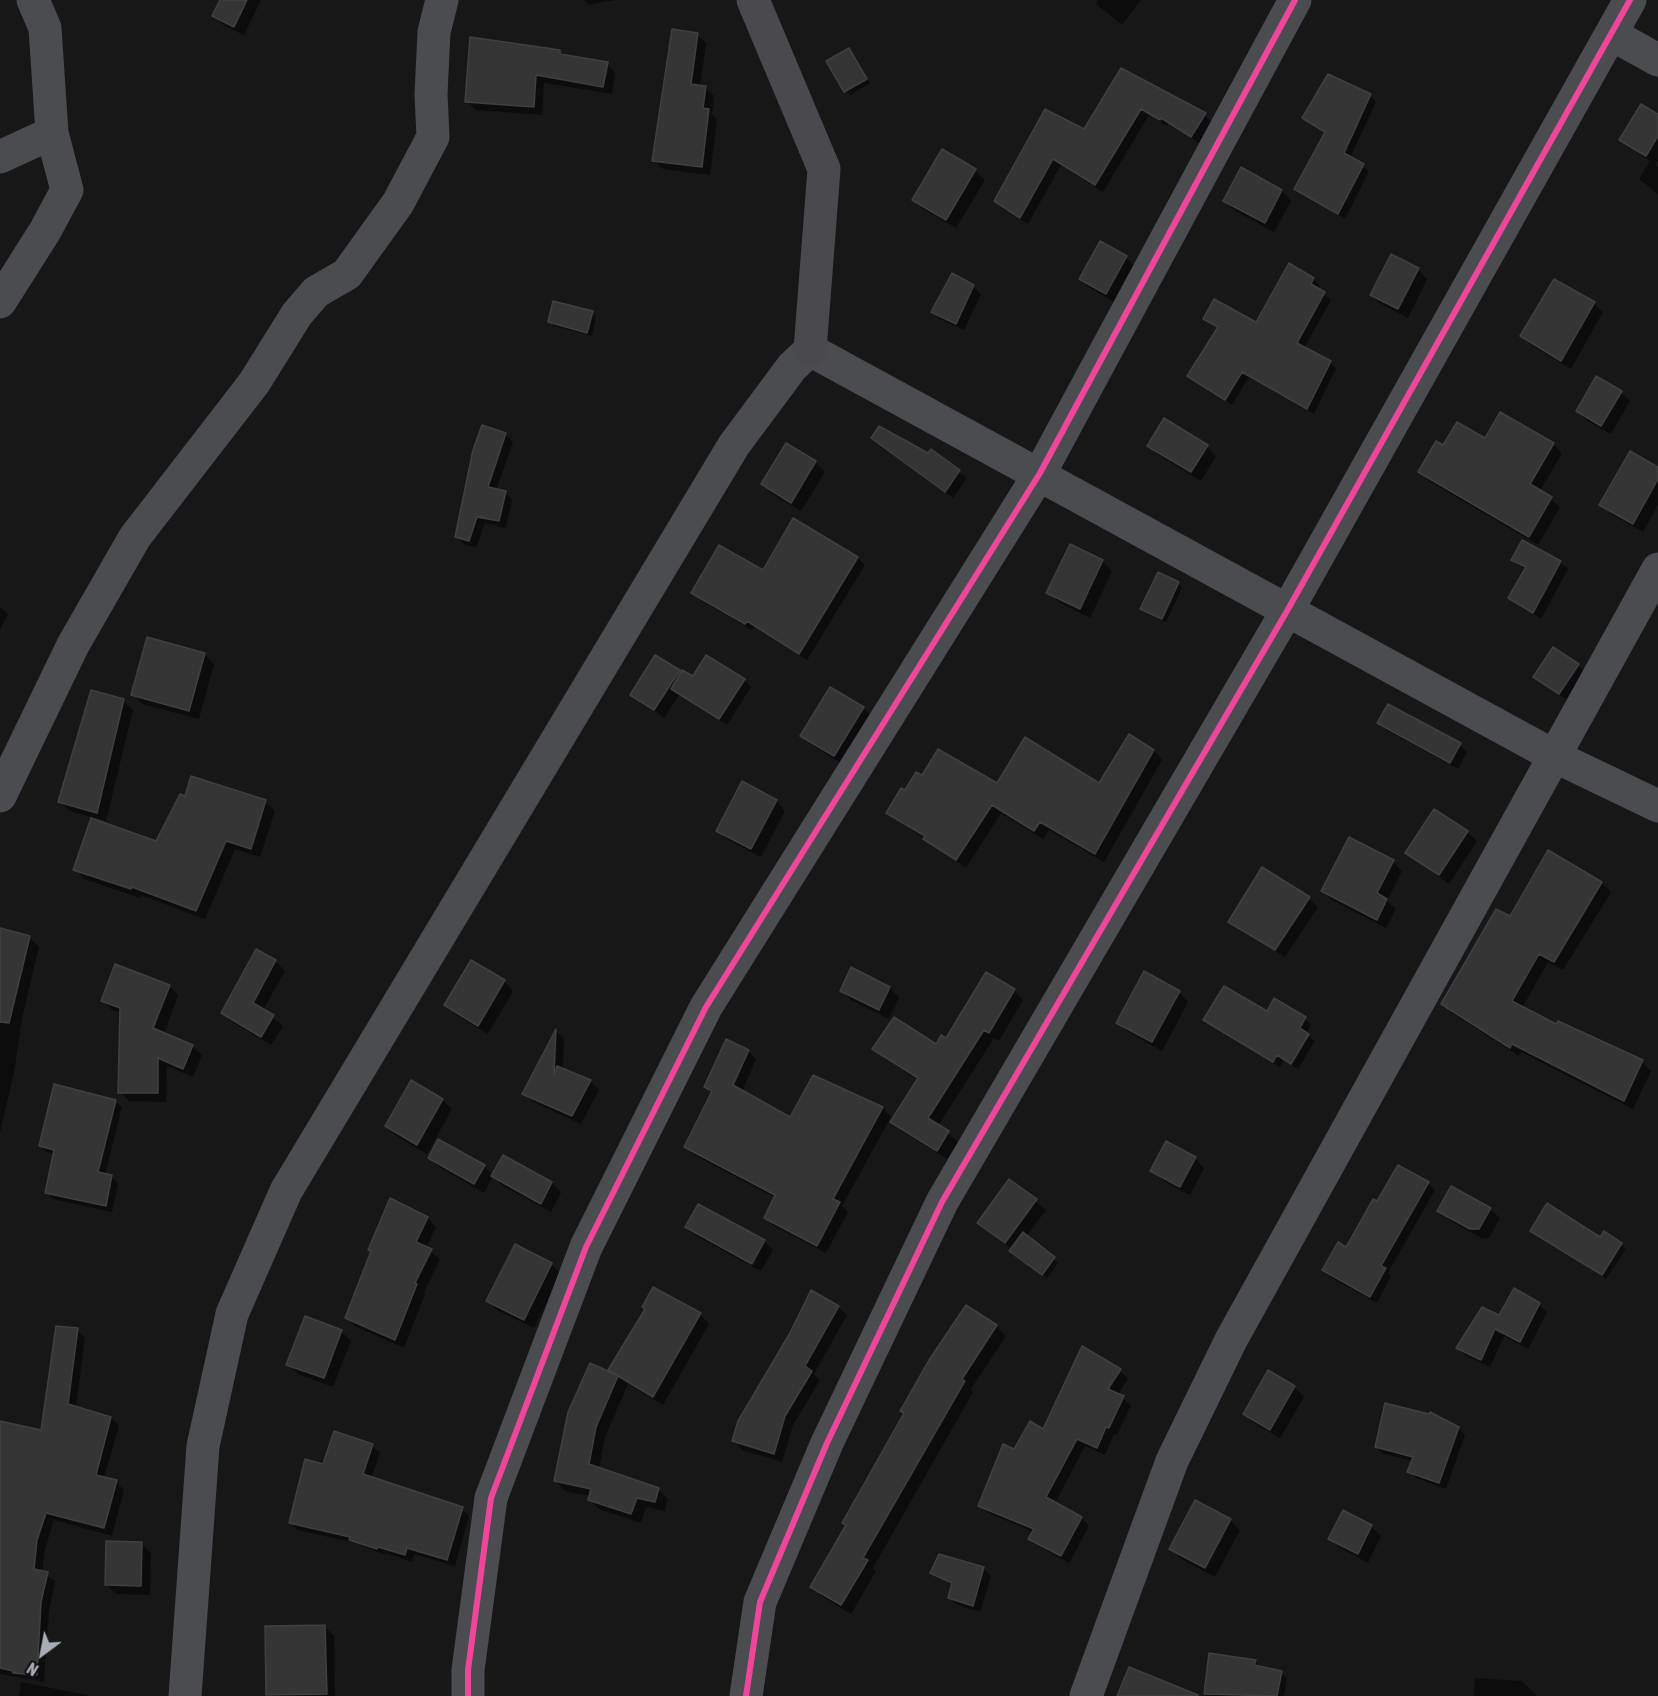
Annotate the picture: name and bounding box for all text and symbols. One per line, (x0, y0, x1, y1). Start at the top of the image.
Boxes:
north arrow (12, 1624, 72, 1684)
text: N (24, 1659, 41, 1679)

